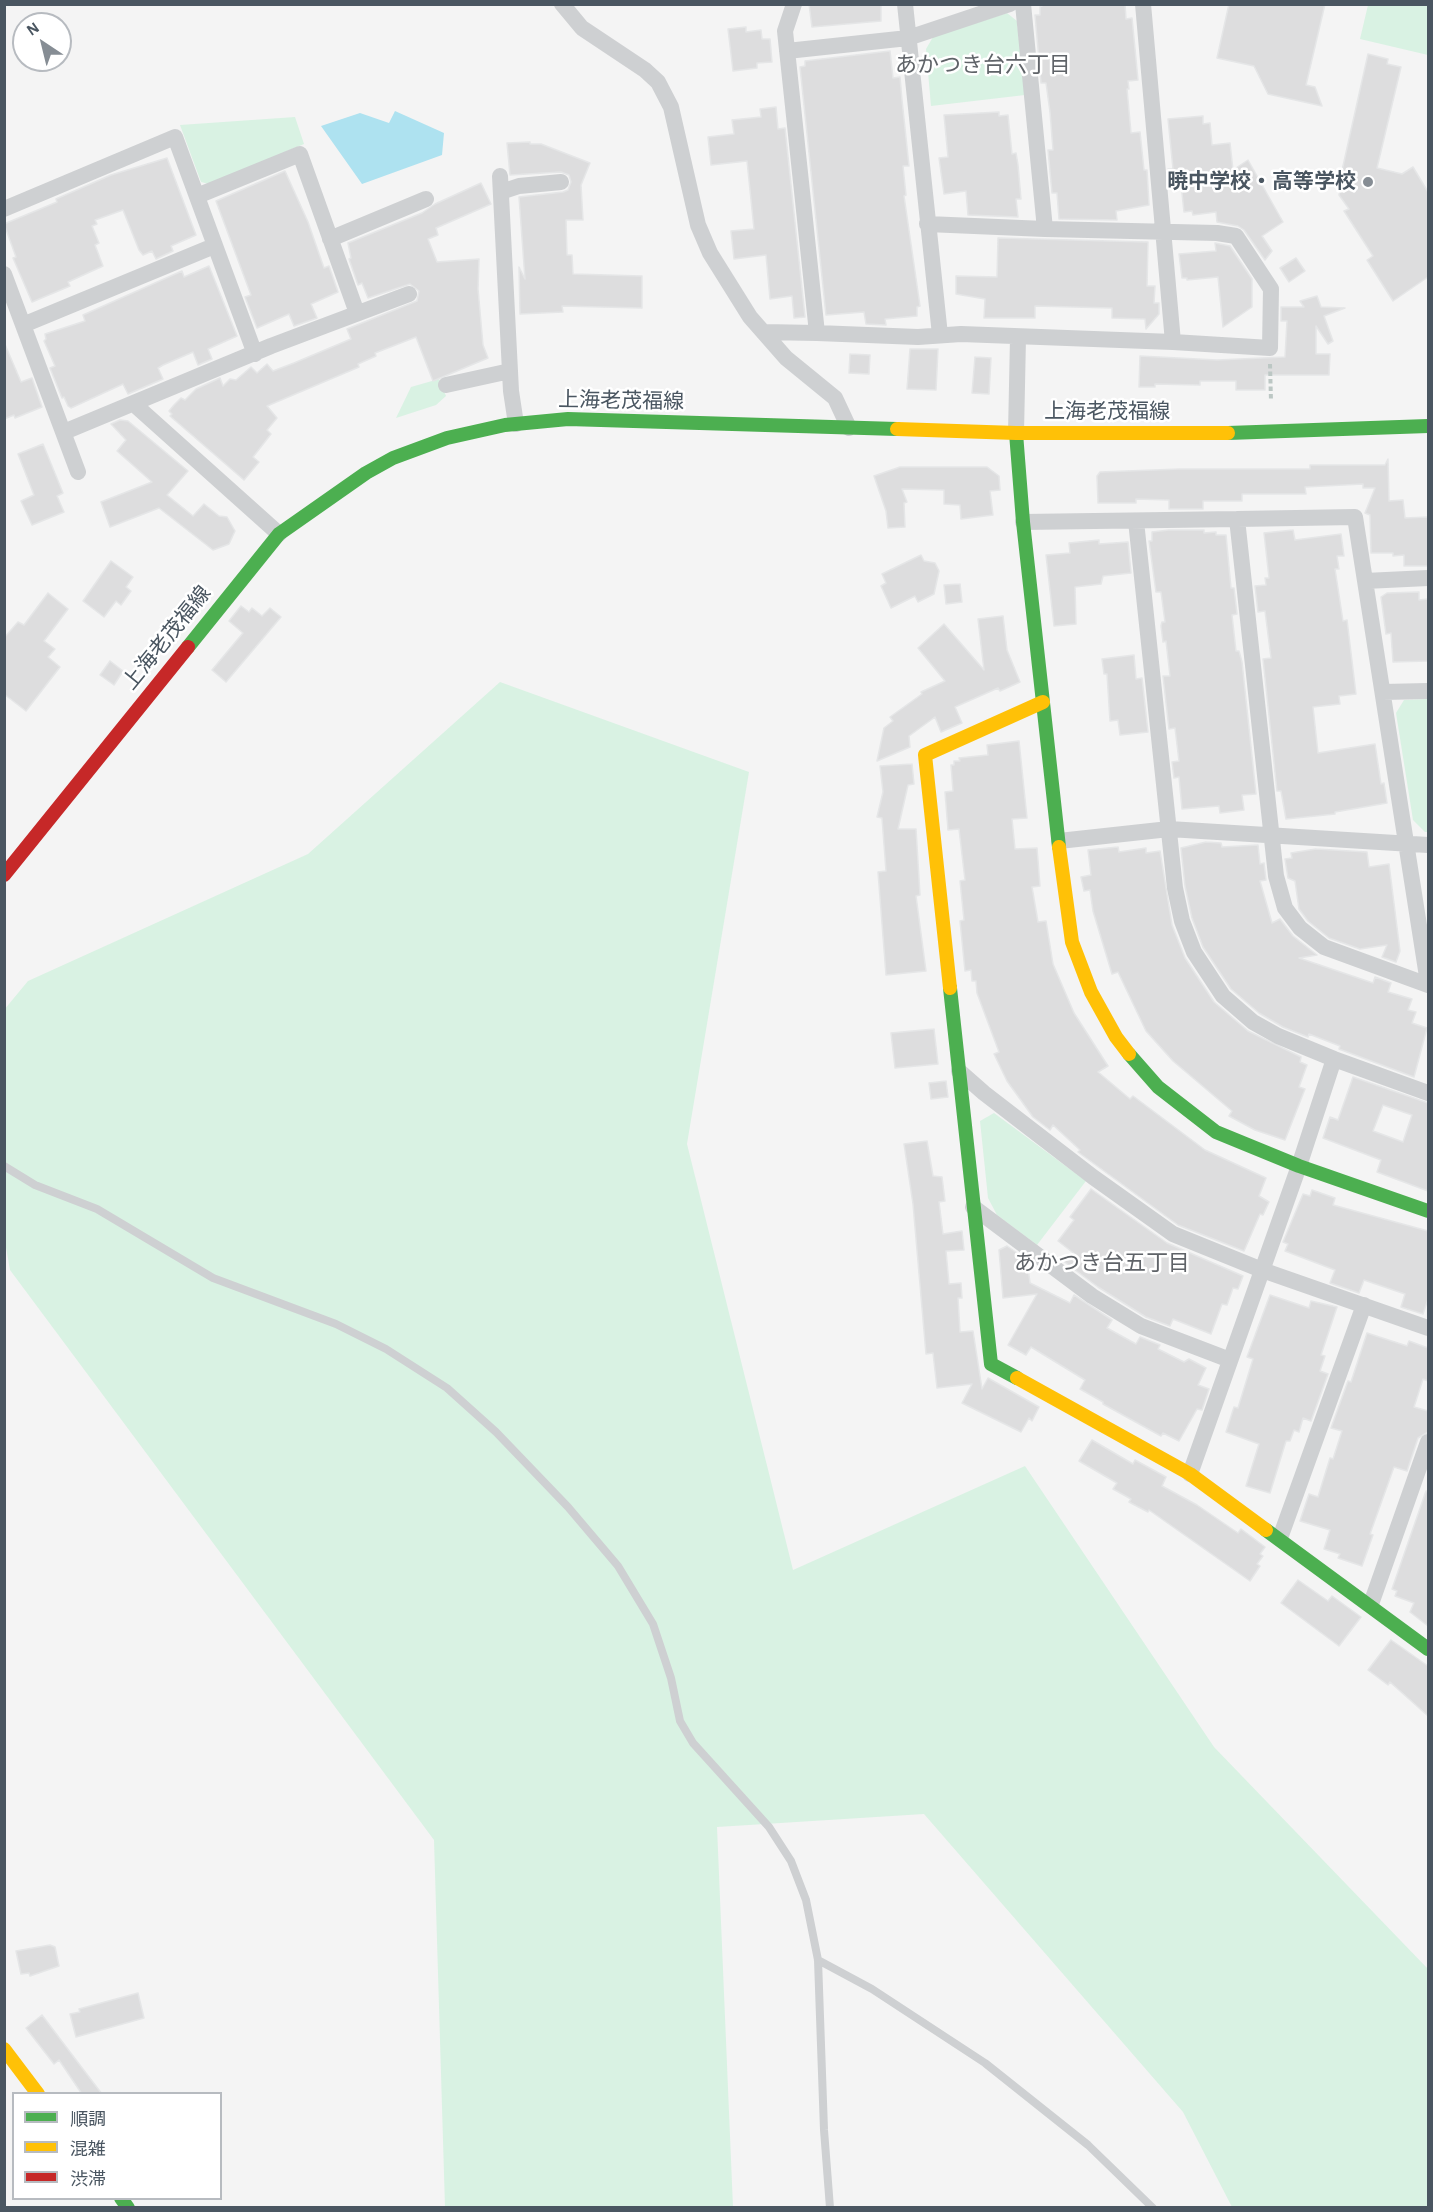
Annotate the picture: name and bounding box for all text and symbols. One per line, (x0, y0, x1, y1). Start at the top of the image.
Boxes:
north arrow (12, 12, 72, 72)
text: N (24, 19, 42, 39)
district label: あかつき台六丁目 (895, 52, 1071, 78)
place label: 暁中学校・高等学校 (1167, 169, 1356, 195)
marker: 暁中学校・高等学校 (1361, 175, 1375, 189)
street label: 上海老茂福線 (558, 387, 684, 415)
street label: 上海老茂福線 (1044, 399, 1170, 425)
street label: 上海老茂福線 (118, 581, 216, 695)
district label: あかつき台五丁目 (1014, 1250, 1190, 1276)
legend (12, 2092, 222, 2200)
text: 順調 (70, 2111, 106, 2129)
text: 混雑 (70, 2141, 106, 2159)
text: 渋滞 (70, 2171, 106, 2189)

